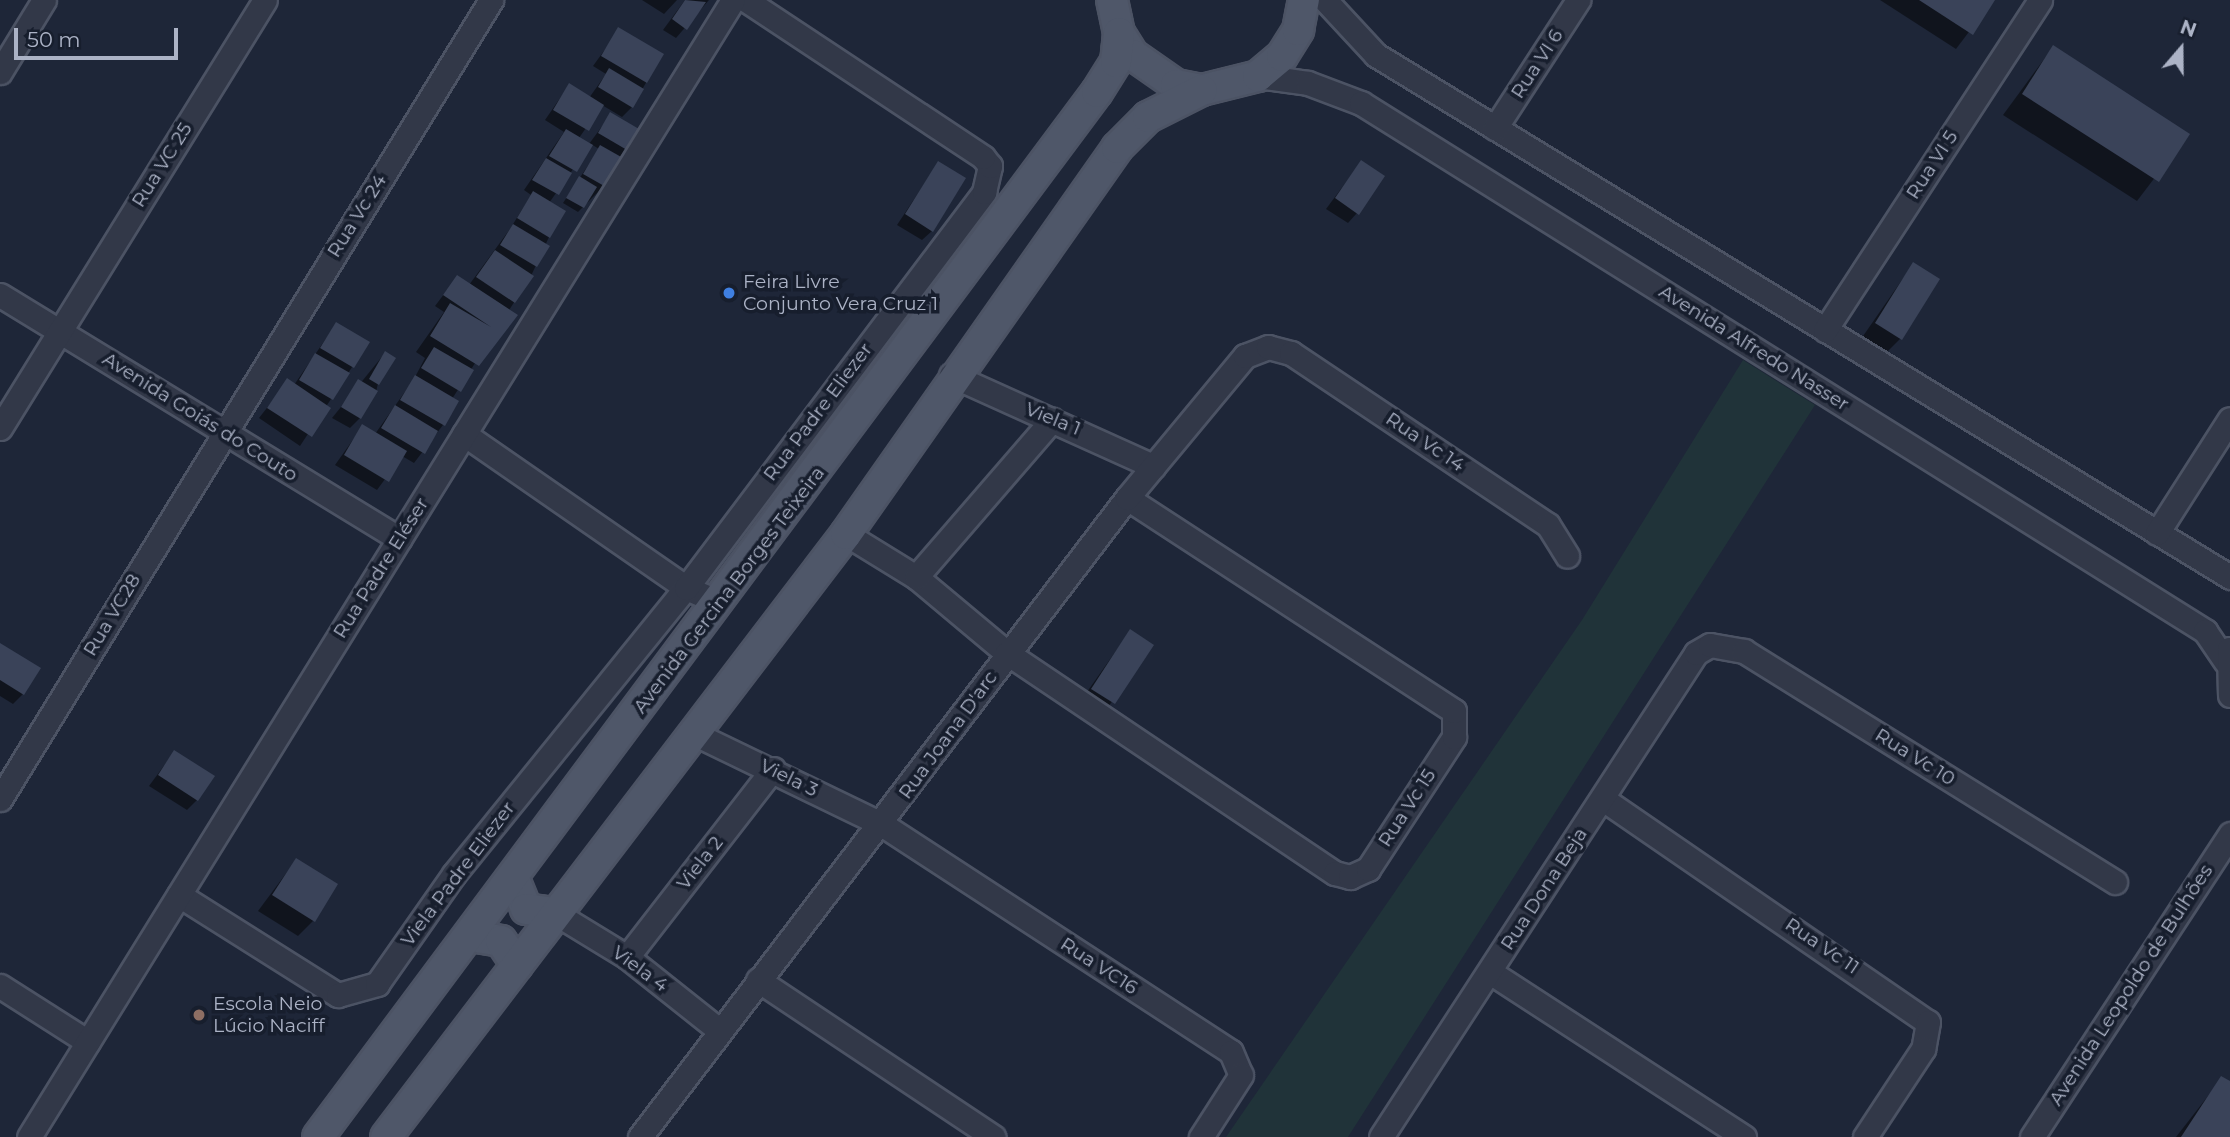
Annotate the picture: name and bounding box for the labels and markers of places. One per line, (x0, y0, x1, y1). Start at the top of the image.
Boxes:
place label: Feira Livre Conjunto Vera Cruz 1 (743, 271, 938, 315)
marker: Feira Livre Conjunto Vera Cruz 1 (721, 285, 737, 301)
place label: Escola Neio Lúcio Naciff (213, 993, 325, 1037)
marker: Escola Neio Lúcio Naciff (191, 1007, 207, 1023)

